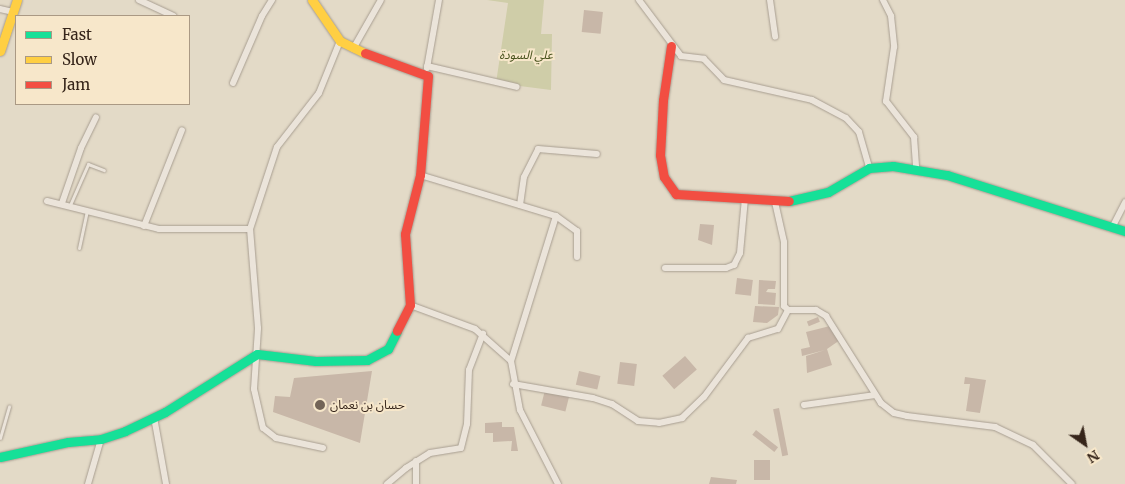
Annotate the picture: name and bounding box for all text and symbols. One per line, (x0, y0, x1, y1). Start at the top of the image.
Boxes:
legend (15, 15, 190, 105)
text: Fast (62, 25, 92, 44)
park label: علي السودة (499, 48, 553, 62)
text: Slow (62, 50, 97, 69)
text: Jam (62, 75, 90, 94)
place label: حسان بن نعمان (330, 398, 405, 412)
marker: حسان بن نعمان (314, 399, 326, 411)
north arrow (1060, 419, 1110, 469)
text: N (1084, 446, 1103, 467)

